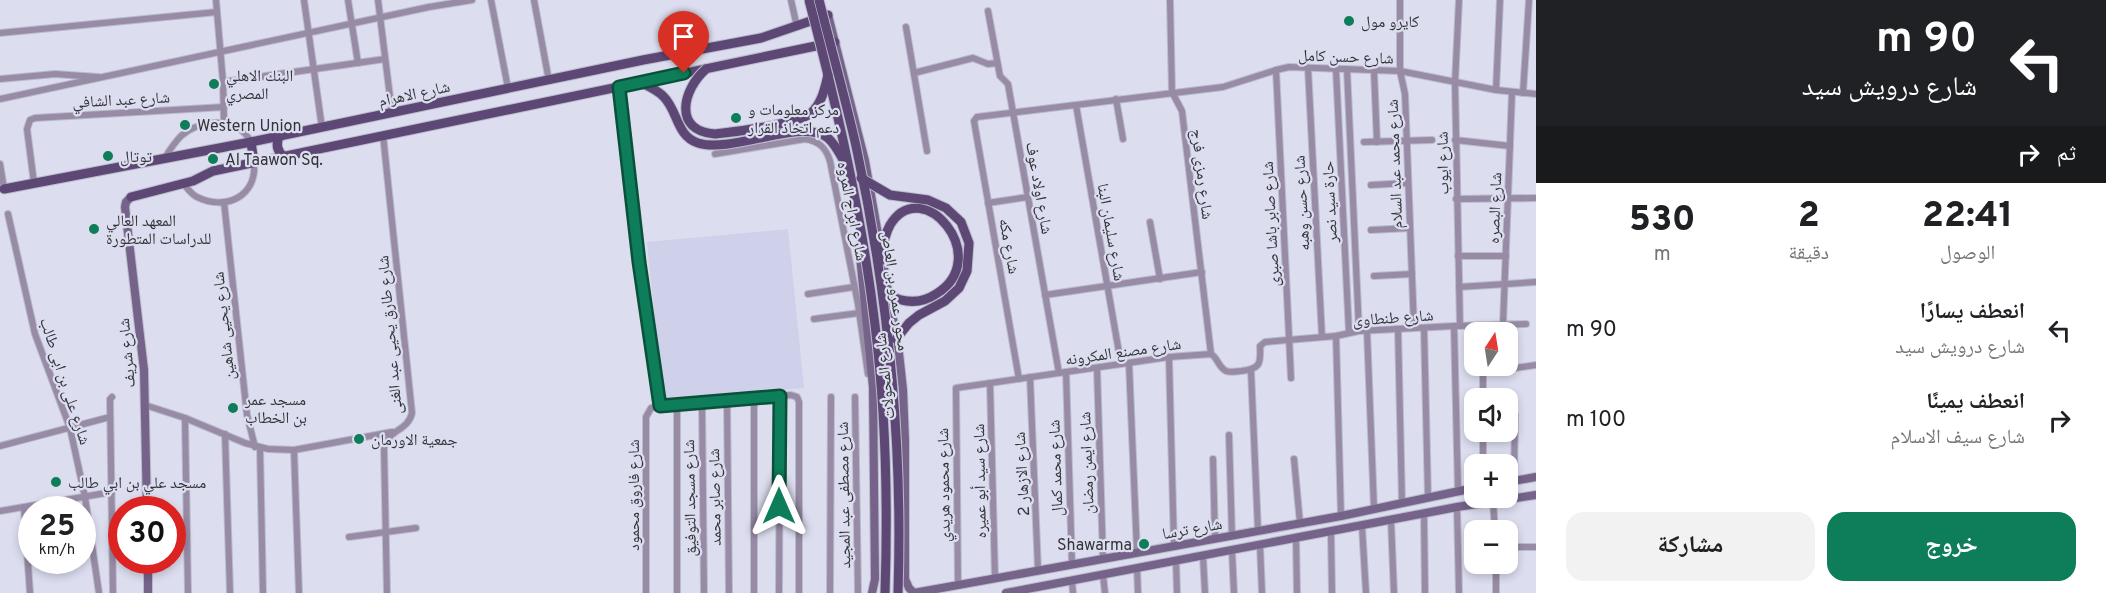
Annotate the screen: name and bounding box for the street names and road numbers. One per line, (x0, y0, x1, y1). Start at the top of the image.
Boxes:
street label: شارع حسن كامل (1298, 46, 1394, 70)
street label: شارع الاهرام (377, 78, 452, 112)
street label: شارع عبد الشافي (72, 88, 171, 115)
street label: شارع محمد عبد السلام (1384, 99, 1408, 229)
street label: شارع رمزى فرج (1186, 128, 1216, 221)
street label: شارع ايوب (1433, 131, 1455, 195)
street label: شارع اولاد عوف (1020, 141, 1056, 236)
street label: شارع حسن وهبه (1291, 155, 1315, 251)
street label: شارع ابراج المروه (832, 160, 870, 263)
street label: شارع صابر باشا صبرى (1259, 161, 1285, 287)
street label: حارة سيد نصر (1319, 161, 1343, 244)
street label: شارع البصره (1485, 172, 1507, 244)
street label: شارع سليمان البنا (1092, 182, 1128, 283)
street label: شارع مكه (993, 217, 1023, 276)
street label: محور عمرو بن العاص (876, 230, 912, 352)
street label: شارع طارق يحيى عبد الغنى (374, 255, 408, 415)
street label: شارع يحيى شاهين (209, 271, 241, 381)
street label: شارع طنطاوى (1352, 306, 1434, 332)
street label: شارع على بن ابى طالب (34, 316, 94, 448)
street label: شارع شريف (115, 317, 141, 388)
street label: شارع المحولات (872, 332, 900, 420)
street label: شارع مصنع المكرونه (1064, 335, 1182, 371)
street label: شارع ايمن رمضان (1076, 411, 1100, 515)
street label: شارع محمد كمال (1045, 419, 1069, 517)
street label: شارع مصطفى عبد المجيد (834, 421, 856, 569)
street label: شارع سيد أبو عميره (969, 423, 992, 539)
street label: شارع محمود هريدي (934, 428, 957, 542)
street label: شارع الازهار 2 (1011, 431, 1035, 517)
street label: شارع فاروق محمود (625, 439, 645, 551)
street label: شارع مسجد التوفيق (680, 439, 702, 557)
street label: شارع صابر محمد (705, 448, 727, 546)
street label: شارع ترسا (1161, 515, 1224, 545)

